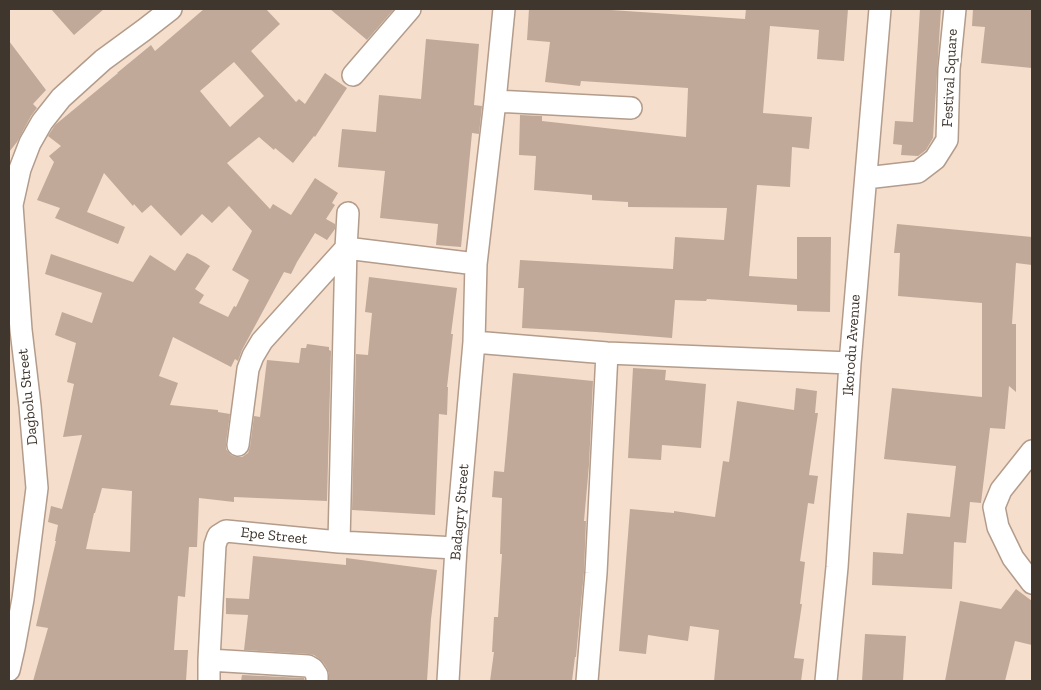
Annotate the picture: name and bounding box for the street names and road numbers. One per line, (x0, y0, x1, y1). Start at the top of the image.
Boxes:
street label: Festival Square (938, 28, 962, 128)
street label: Ikorodu Avenue (839, 294, 865, 396)
street label: Dagbolu Street (14, 348, 42, 446)
street label: Badagry Street (447, 463, 473, 561)
street label: Epe Street (240, 524, 308, 548)

